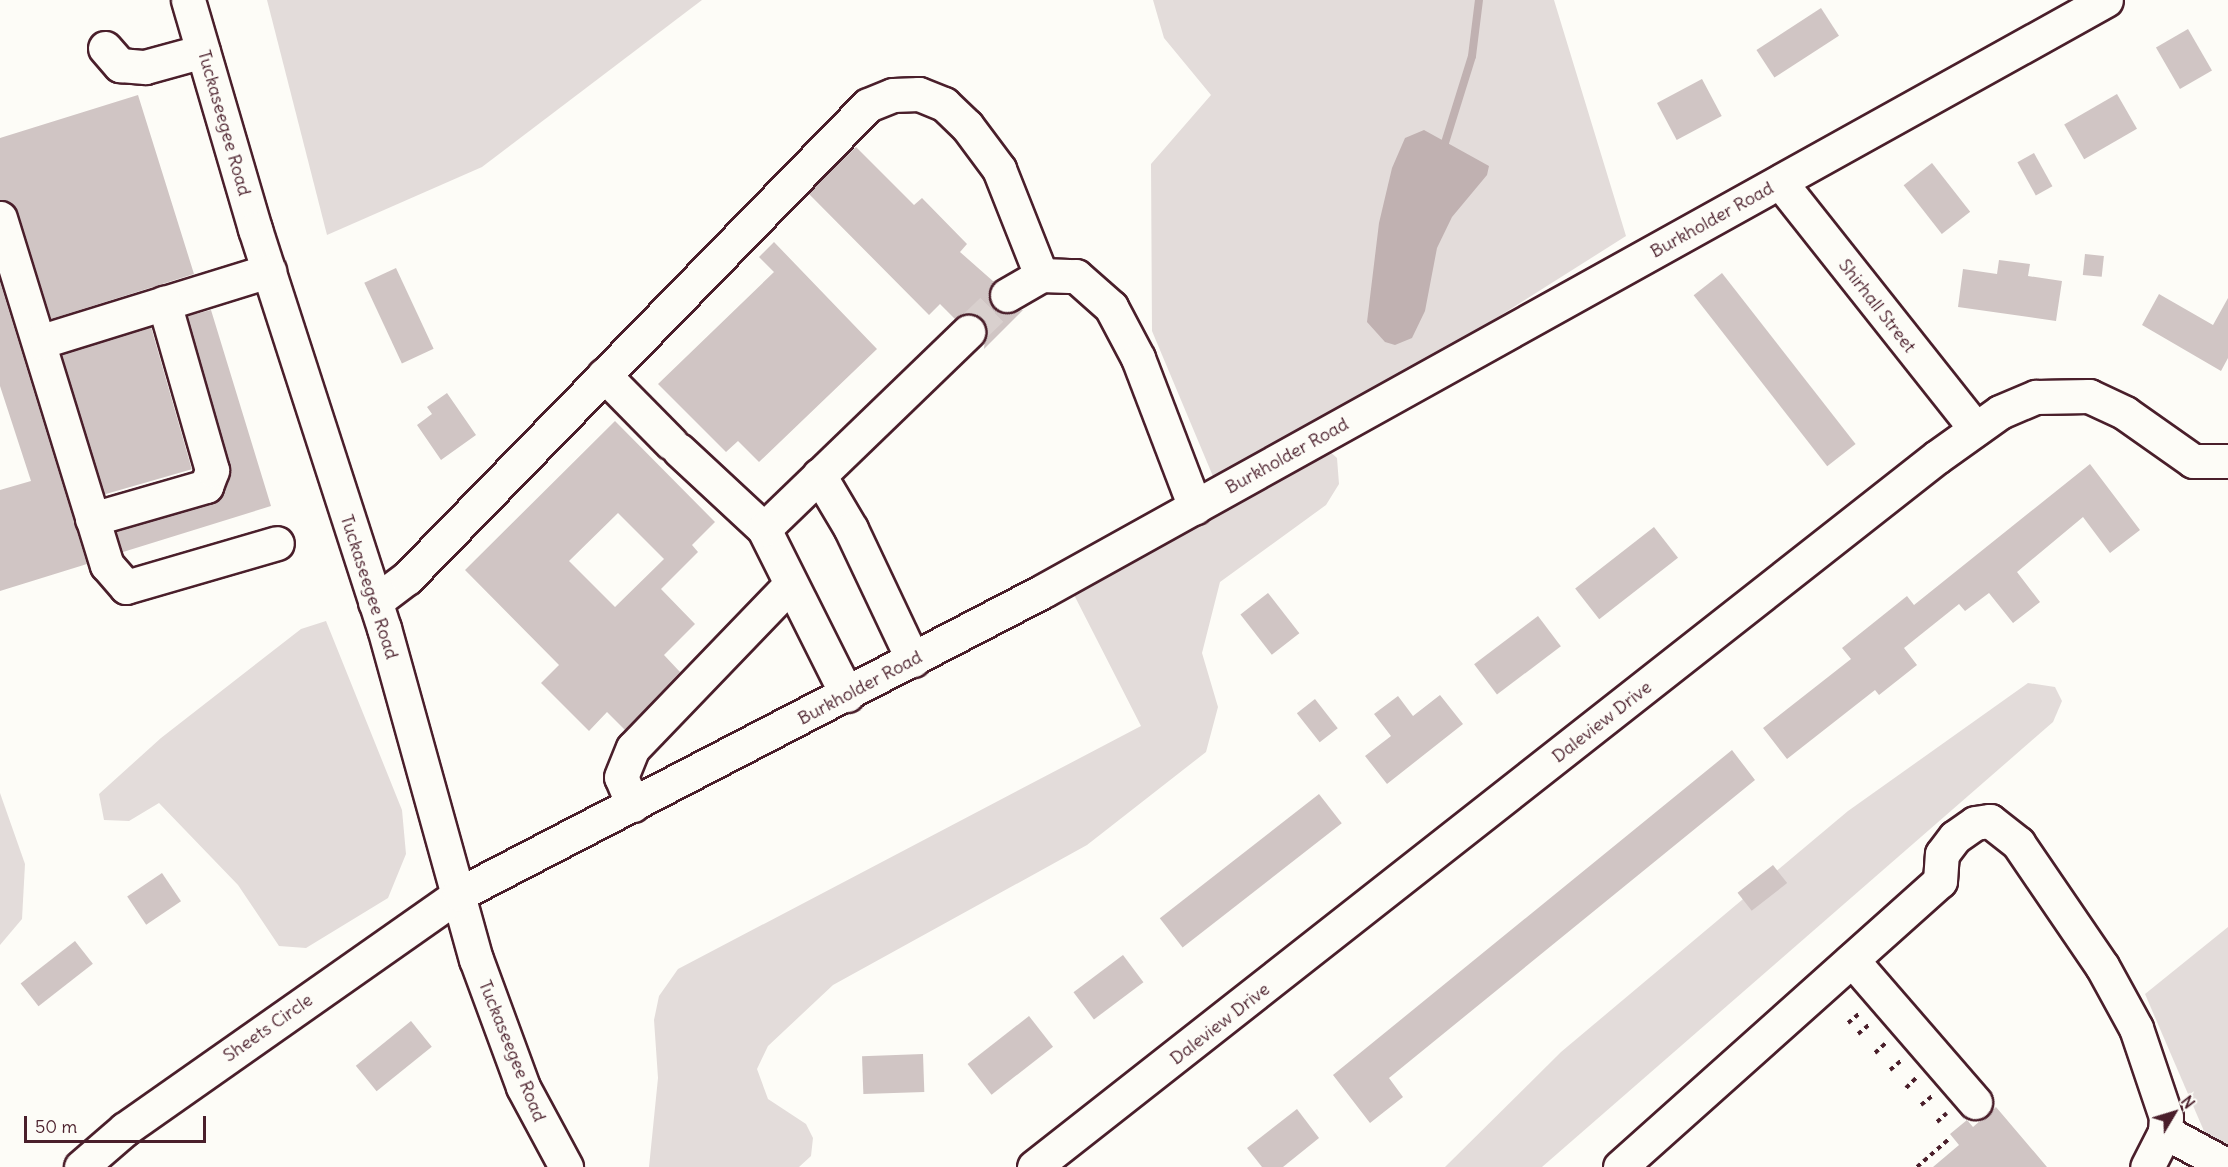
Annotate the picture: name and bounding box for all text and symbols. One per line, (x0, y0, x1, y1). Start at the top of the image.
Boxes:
street label: Tuckaseegee Road (193, 48, 255, 198)
street label: Burkholder Road (1647, 177, 1777, 263)
street label: Shirhall Street (1834, 255, 1920, 357)
street label: Burkholder Road (1222, 413, 1352, 499)
street label: Tuckaseegee Road (335, 512, 403, 662)
street label: Burkholder Road (794, 646, 926, 730)
street label: Daleview Drive (1548, 676, 1656, 768)
street label: Tuckaseegee Road (474, 977, 550, 1125)
street label: Daleview Drive (1166, 978, 1274, 1070)
street label: Sheets Circle (219, 989, 317, 1067)
north arrow (2144, 1083, 2204, 1143)
text: N (2177, 1091, 2199, 1112)
scale bar (27, 1104, 208, 1142)
text: 50 m (35, 1115, 77, 1138)

